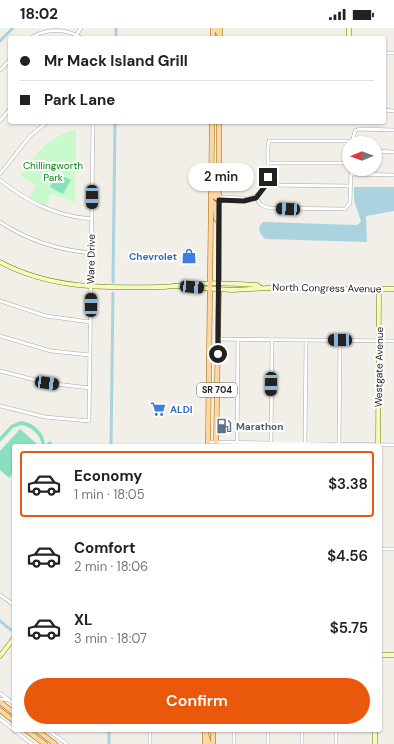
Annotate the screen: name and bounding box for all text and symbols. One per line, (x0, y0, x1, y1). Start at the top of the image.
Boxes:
text: 18:02 (20, 4, 58, 24)
text: Mr Mack Island Grill (44, 51, 188, 71)
text: Park Lane (44, 90, 115, 110)
north arrow (342, 136, 382, 176)
map controls (342, 136, 382, 176)
park label: Chillingworth Park (23, 159, 83, 184)
callout: 2 min (188, 163, 254, 191)
text: 2 min (204, 168, 238, 185)
route end (259, 168, 277, 186)
car (86, 185, 98, 209)
car (276, 202, 300, 216)
street label: Ware Drive (84, 233, 98, 284)
shop icon: Chevrolet (180, 247, 198, 265)
place label: Chevrolet (129, 250, 177, 263)
car (180, 280, 204, 294)
street label: North Congress Avenue (272, 281, 382, 295)
car (85, 293, 97, 317)
street label: Westgate Avenue (372, 326, 386, 407)
car (328, 334, 352, 346)
route start (209, 345, 227, 363)
car (265, 372, 277, 396)
car (34, 375, 60, 391)
road number: SR 704 (197, 383, 237, 397)
supermarket icon: ALDI (149, 400, 167, 418)
place label: ALDI (170, 403, 193, 416)
fuel station icon: Marathon (215, 417, 233, 435)
place label: Marathon (236, 420, 283, 433)
icon: car (26, 466, 62, 502)
text: Economy (74, 466, 142, 486)
text: $3.38 (328, 474, 368, 494)
text: 1 min · 18:05 (74, 486, 145, 503)
icon: car (26, 538, 62, 574)
text: Comfort (74, 538, 135, 558)
text: $4.56 (327, 546, 368, 566)
text: 2 min · 18:06 (74, 558, 148, 575)
icon: car (26, 610, 62, 646)
text: XL (74, 610, 92, 630)
text: $5.75 (330, 618, 368, 638)
text: 3 min · 18:07 (74, 630, 147, 647)
button: Confirm (24, 678, 370, 724)

